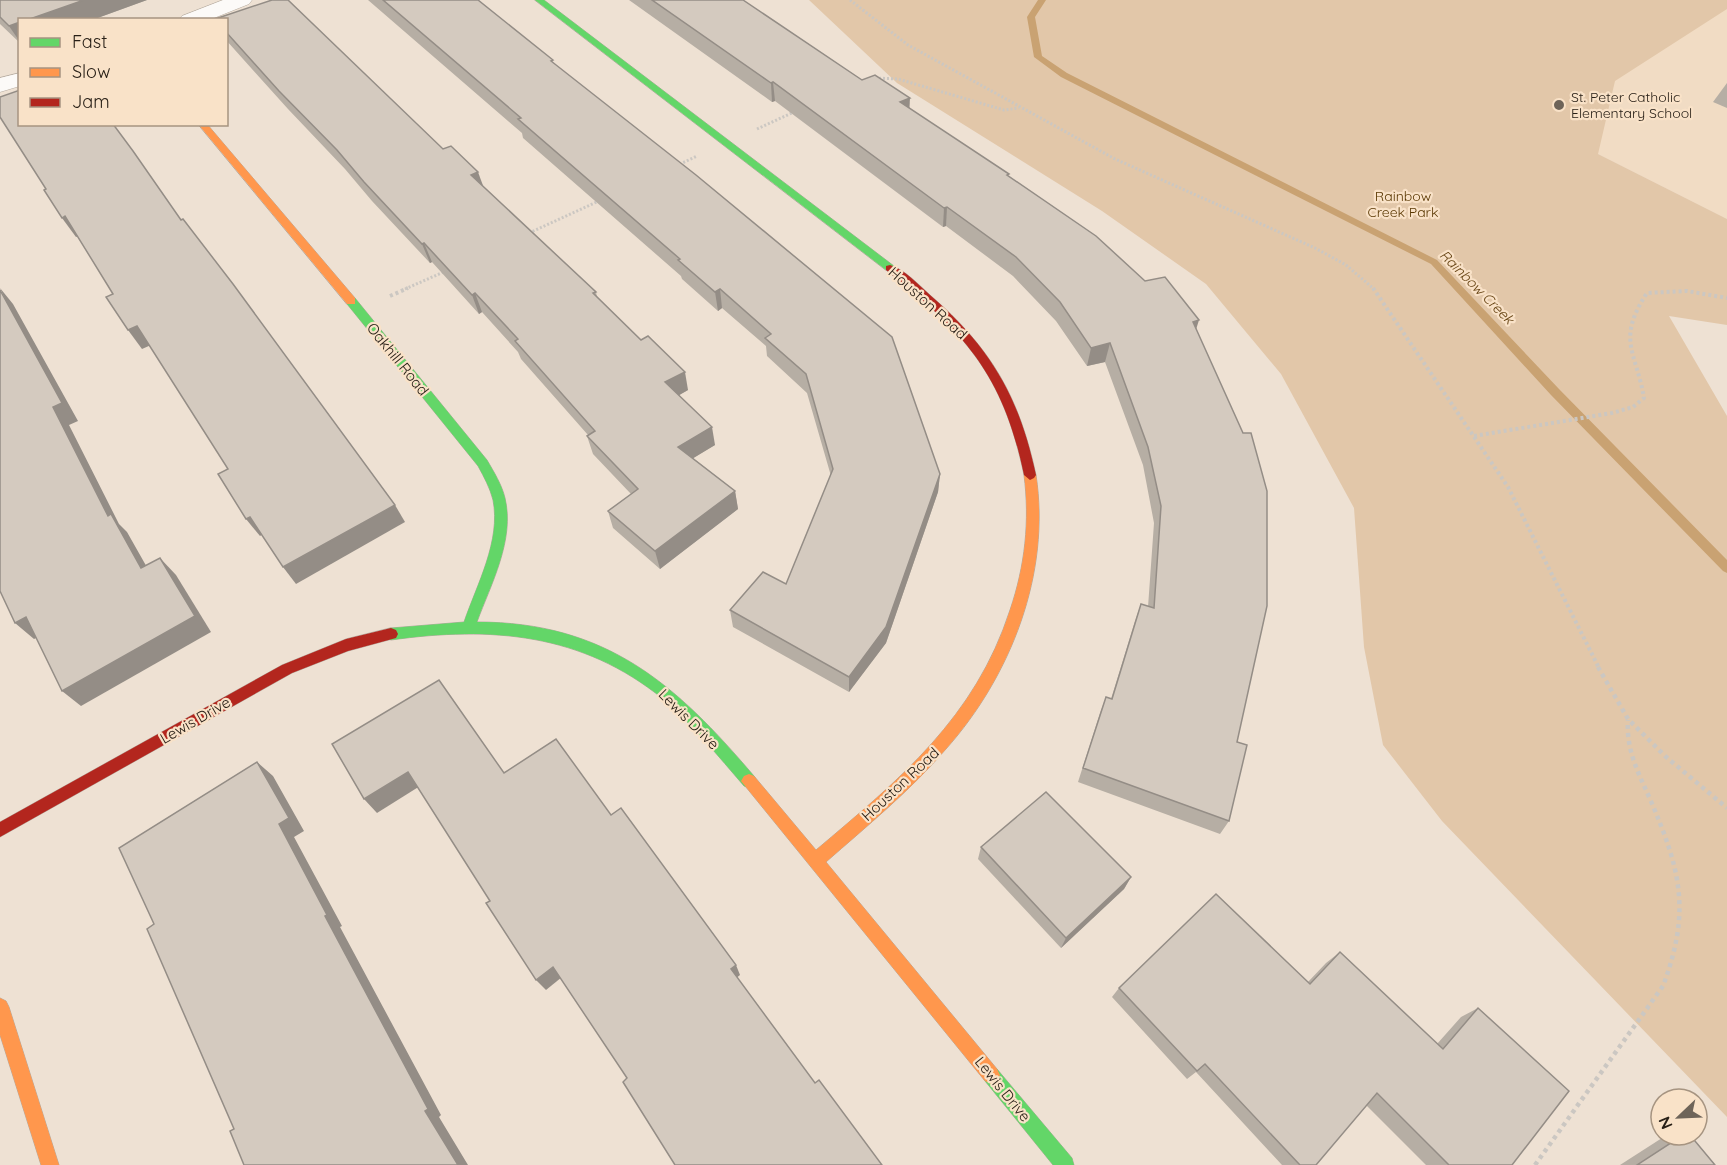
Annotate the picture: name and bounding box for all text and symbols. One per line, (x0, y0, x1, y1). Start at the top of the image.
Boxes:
legend (18, 18, 228, 126)
text: Fast (72, 30, 107, 53)
text: Slow (72, 60, 110, 83)
place label: St. Peter Catholic Elementary School (1571, 88, 1692, 122)
text: Jam (72, 90, 110, 113)
marker: St. Peter Catholic Elementary School (1552, 98, 1566, 112)
park label: Rainbow Creek Park (1368, 187, 1439, 221)
water label: Rainbow Creek (1436, 246, 1519, 329)
street label: Houston Road (885, 263, 971, 343)
street label: Oakhill Road (363, 319, 433, 399)
street label: Lewis Drive (655, 685, 723, 753)
street label: Lewis Drive (156, 692, 234, 748)
street label: Houston Road (857, 743, 943, 825)
street label: Lewis Drive (971, 1053, 1035, 1125)
north arrow (1649, 1087, 1709, 1147)
text: N (1654, 1114, 1677, 1132)

